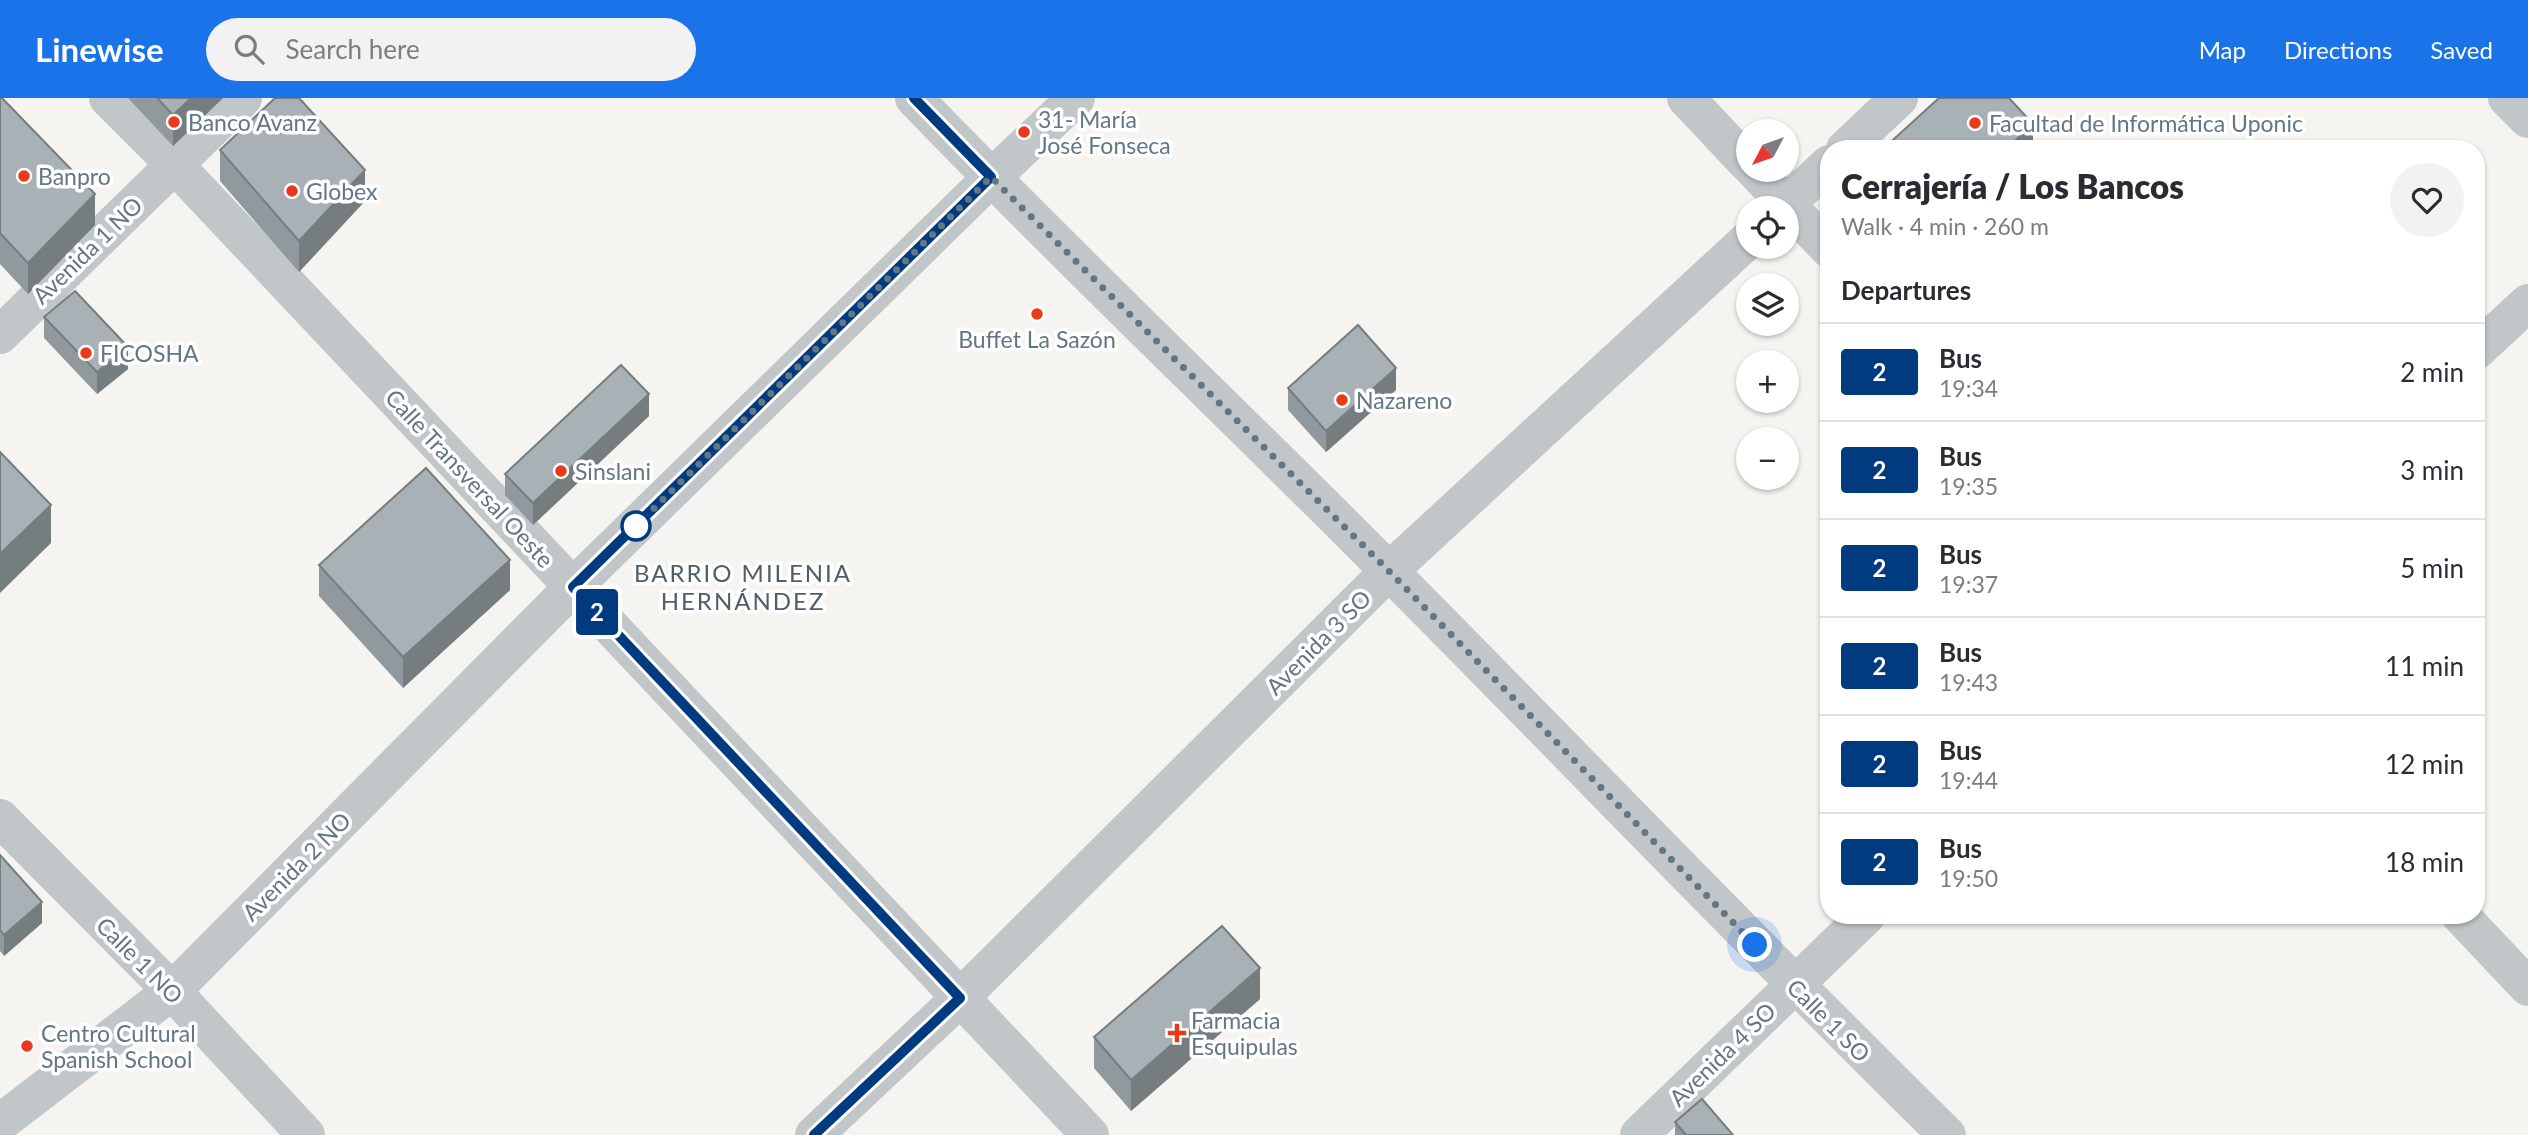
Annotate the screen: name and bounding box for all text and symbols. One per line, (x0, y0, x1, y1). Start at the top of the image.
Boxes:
search box (206, 18, 696, 81)
text: Linewise (35, 29, 164, 69)
icon: search (230, 30, 268, 68)
text: Search here (286, 33, 420, 65)
text: Map (2199, 35, 2246, 64)
text: Directions (2284, 35, 2392, 64)
text: Saved (2430, 35, 2493, 64)
place label: 31- María José Fonseca (1038, 105, 1171, 159)
place label: Banco Avanz (188, 108, 317, 136)
place label: Facultad de Informática Uponic (1989, 109, 2303, 137)
marker: Banco Avanz (166, 114, 182, 130)
marker: Facultad de Informática Uponic (1967, 115, 1983, 131)
north arrow (1736, 119, 1799, 182)
map controls (1736, 119, 1799, 490)
marker: 31- María José Fonseca (1016, 124, 1032, 140)
place label: Banpro (38, 162, 111, 190)
button: heart (2390, 163, 2464, 237)
text: Cerrajería / Los Bancos (1841, 166, 2184, 206)
marker: Banpro (16, 168, 32, 184)
place label: Globex (306, 177, 378, 205)
marker: Globex (284, 183, 300, 199)
street label: Avenida 1 NO (26, 191, 148, 309)
button: locate (1736, 196, 1799, 259)
text: Walk · 4 min · 260 m (1841, 212, 2049, 240)
button: layers (1736, 273, 1799, 336)
text: Departures (1841, 274, 1971, 306)
marker: Buffet La Sazón (1029, 306, 1045, 322)
place label: Buffet La Sazón (958, 325, 1116, 353)
place label: FICOSHA (100, 339, 199, 367)
text: Bus (1939, 342, 1982, 374)
marker: FICOSHA (78, 345, 94, 361)
button: + (1736, 350, 1799, 413)
text: 2 min (2400, 356, 2464, 388)
text: 2 (1873, 357, 1886, 386)
text: 19:34 (1939, 374, 1998, 402)
street label: Calle Transversal Oeste (380, 383, 560, 573)
place label: Nazareno (1356, 386, 1452, 414)
marker: Nazareno (1334, 392, 1350, 408)
button: − (1736, 427, 1799, 490)
text: Bus (1939, 440, 1982, 472)
text: 3 min (2400, 454, 2464, 486)
text: 2 (1873, 455, 1886, 484)
place label: Sinslani (575, 457, 651, 485)
marker: Sinslani (553, 463, 569, 479)
text: 19:35 (1939, 472, 1998, 500)
unlabelled marker (621, 511, 651, 541)
text: Bus (1939, 538, 1982, 570)
text: 5 min (2400, 552, 2464, 584)
text: 2 (1873, 553, 1886, 582)
district label: BARRIO MILENIA HERNÁNDEZ (634, 558, 852, 615)
text: 19:37 (1939, 570, 1998, 598)
street label: Avenida 3 SO (1260, 584, 1376, 700)
line badge: 2 (574, 589, 620, 635)
text: 2 (590, 597, 604, 626)
text: Bus (1939, 636, 1982, 668)
text: 11 min (2385, 650, 2464, 682)
text: 2 (1873, 651, 1886, 680)
text: 19:43 (1939, 668, 1998, 696)
text: Bus (1939, 734, 1982, 766)
text: 12 min (2385, 748, 2464, 780)
text: 2 (1873, 749, 1886, 778)
text: 19:44 (1939, 766, 1998, 794)
street label: Avenida 2 NO (236, 806, 356, 926)
text: Bus (1939, 832, 1982, 864)
text: 18 min (2385, 846, 2464, 878)
text: 2 (1873, 847, 1886, 876)
text: 19:50 (1939, 864, 1998, 892)
street label: Calle 1 NO (91, 911, 189, 1009)
your location (1737, 927, 1772, 962)
street label: Calle 1 SO (1782, 973, 1876, 1067)
street label: Avenida 4 SO (1663, 996, 1781, 1112)
place label: Farmacia Esquipulas (1191, 1006, 1298, 1060)
place label: Centro Cultural Spanish School (41, 1019, 196, 1073)
marker: Farmacia Esquipulas (1169, 1025, 1185, 1041)
marker: Centro Cultural Spanish School (19, 1038, 35, 1054)

